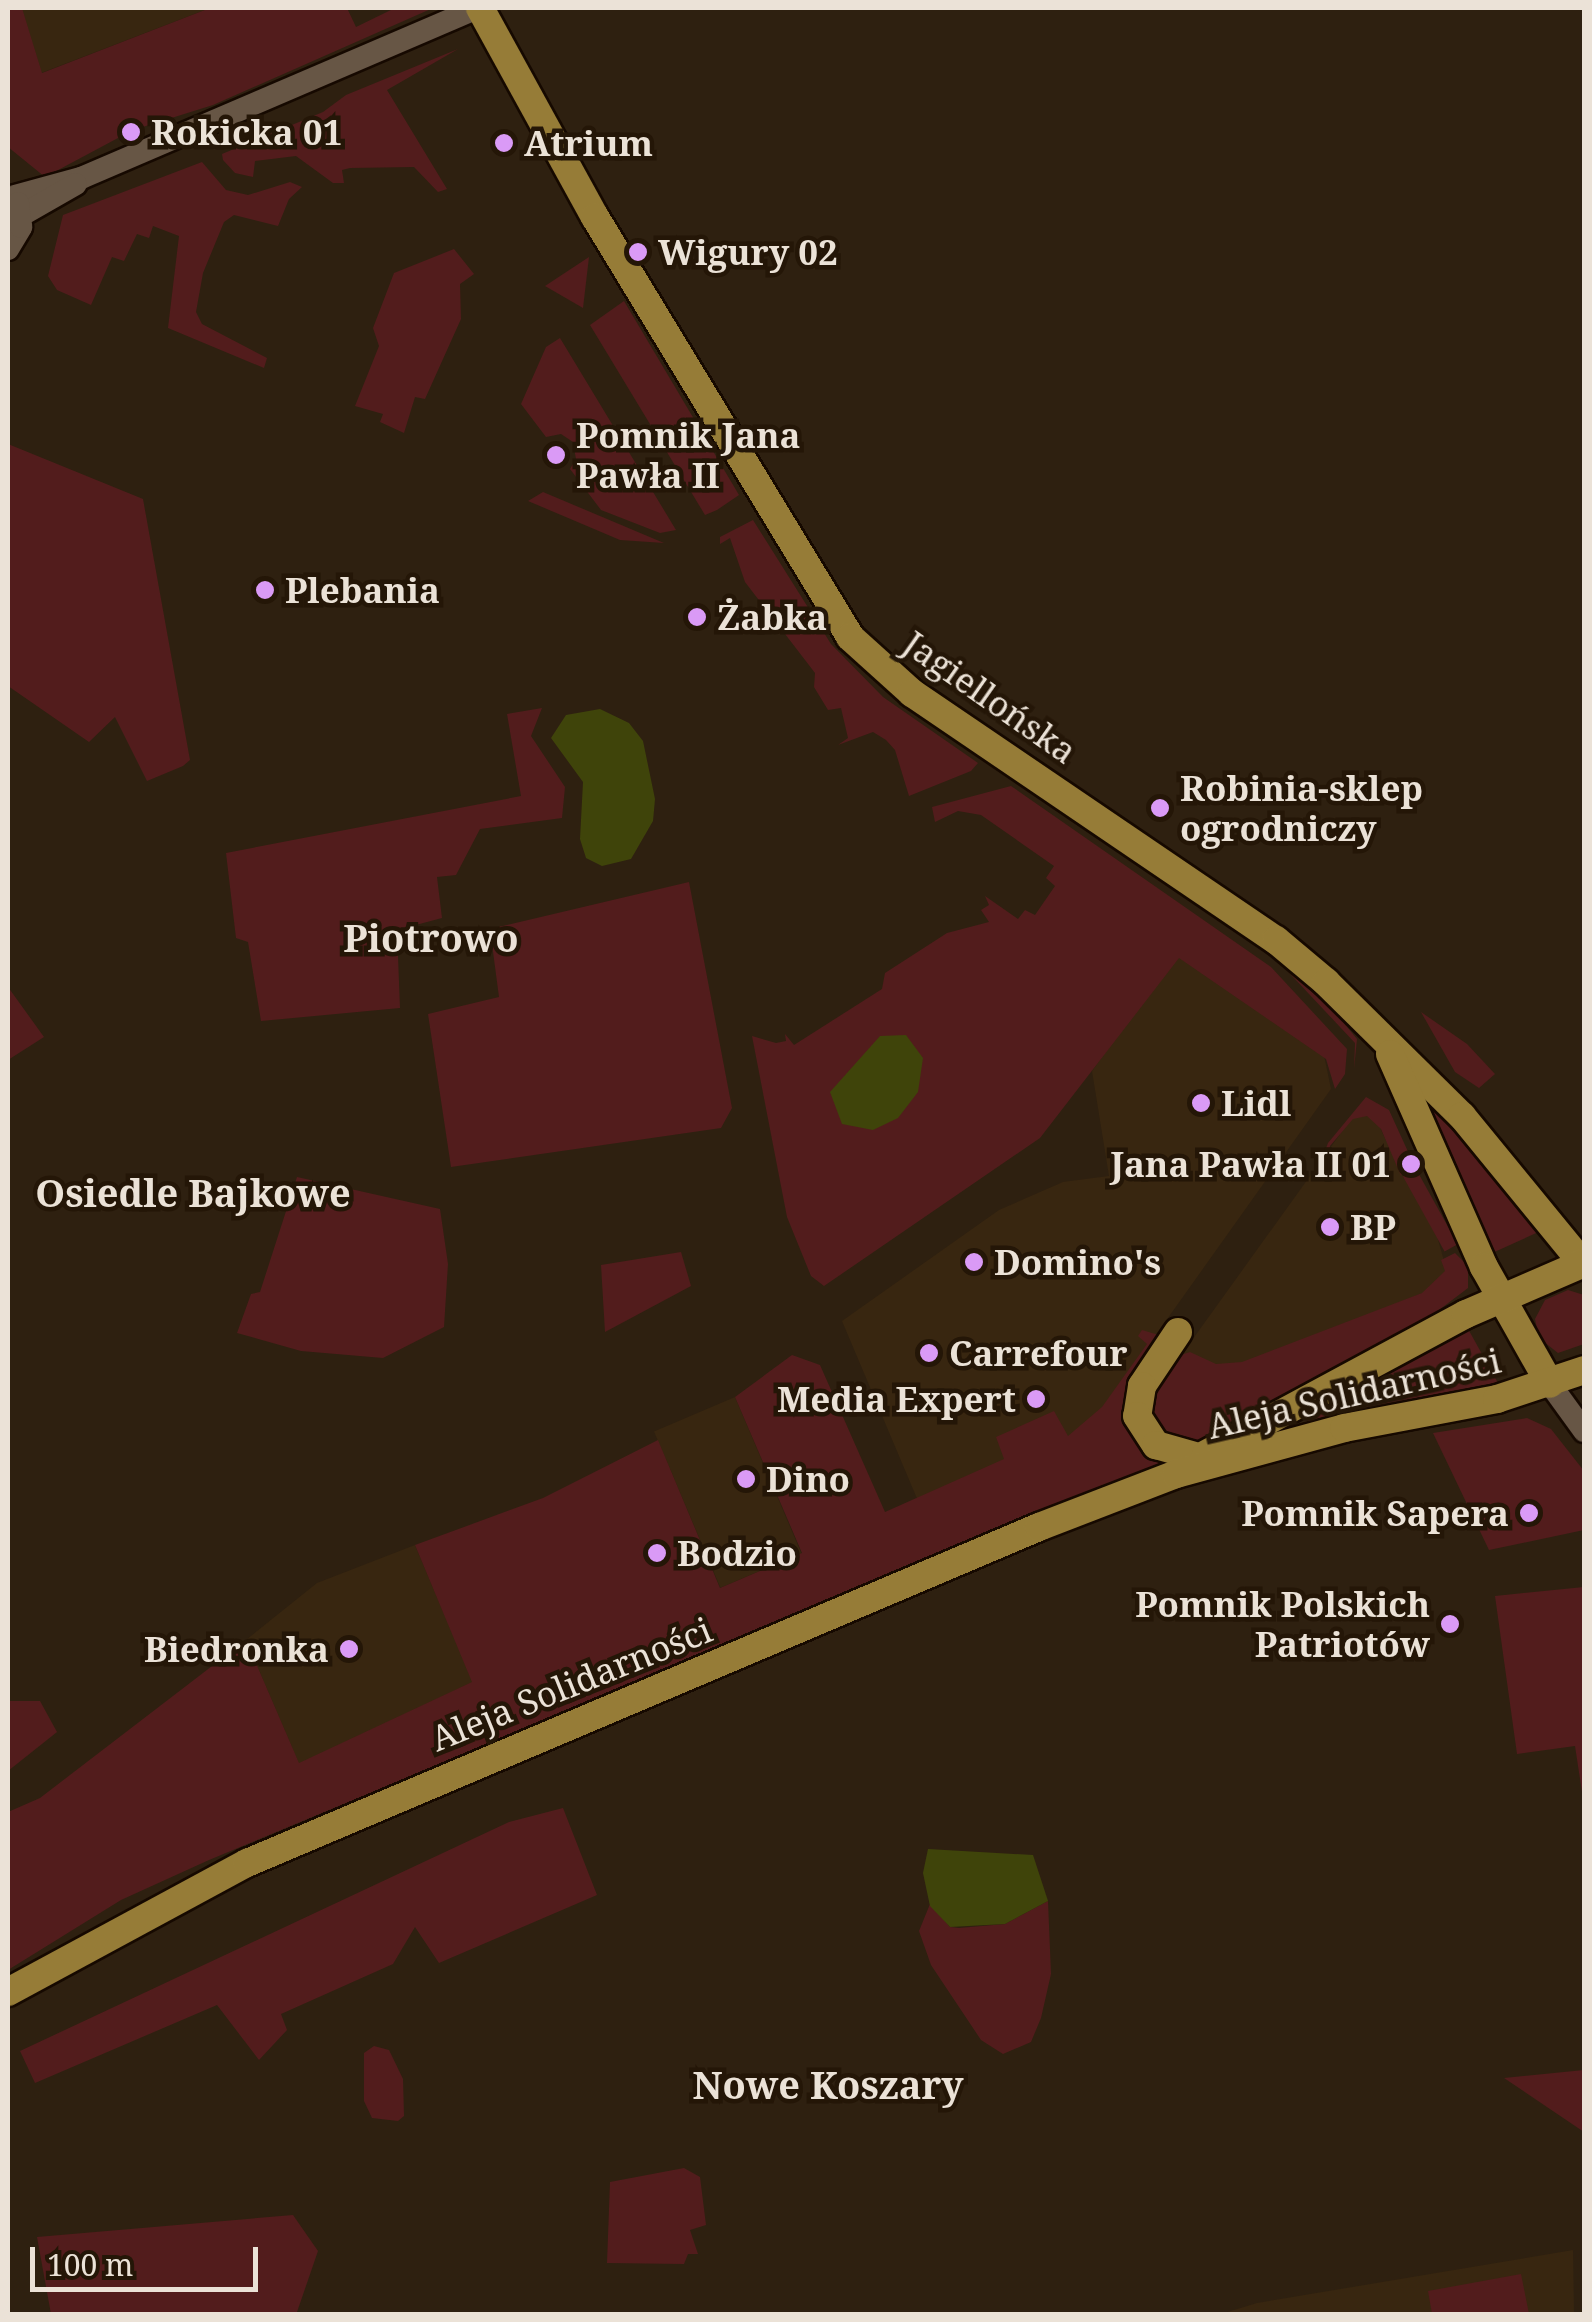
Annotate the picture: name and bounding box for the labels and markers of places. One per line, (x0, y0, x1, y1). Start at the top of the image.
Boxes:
place label: Rokicka 01 (151, 111, 342, 153)
marker: Rokicka 01 (120, 121, 142, 143)
place label: Atrium (524, 122, 653, 164)
marker: Atrium (493, 132, 515, 154)
place label: Wigury 02 (658, 231, 838, 273)
marker: Wigury 02 (627, 241, 649, 263)
place label: Pomnik Jana Pawła II (576, 414, 801, 496)
marker: Pomnik Jana Pawła II (545, 444, 567, 466)
place label: Plebania (285, 569, 440, 611)
marker: Plebania (254, 579, 276, 601)
place label: Żabka (717, 596, 827, 638)
marker: Żabka (686, 606, 708, 628)
place label: Robinia-sklep ogrodniczy (1180, 767, 1423, 849)
marker: Robinia-sklep ogrodniczy (1149, 797, 1171, 819)
place label: Lidl (1221, 1082, 1291, 1124)
marker: Lidl (1190, 1092, 1212, 1114)
place label: Jana Pawła II 01 (1110, 1143, 1391, 1185)
marker: Jana Pawła II 01 (1400, 1153, 1422, 1175)
place label: BP (1350, 1206, 1396, 1248)
marker: BP (1319, 1216, 1341, 1238)
place label: Domino's (994, 1241, 1161, 1283)
marker: Domino's (963, 1251, 985, 1273)
place label: Carrefour (949, 1332, 1127, 1374)
marker: Carrefour (918, 1342, 940, 1364)
place label: Media Expert (777, 1378, 1016, 1420)
marker: Media Expert (1025, 1388, 1047, 1410)
place label: Dino (766, 1458, 850, 1500)
marker: Dino (735, 1468, 757, 1490)
place label: Pomnik Sapera (1241, 1492, 1509, 1534)
marker: Pomnik Sapera (1518, 1502, 1540, 1524)
place label: Bodzio (677, 1532, 797, 1574)
marker: Bodzio (646, 1542, 668, 1564)
place label: Pomnik Polskich Patriotów (1135, 1583, 1430, 1665)
marker: Pomnik Polskich Patriotów (1439, 1613, 1461, 1635)
place label: Biedronka (144, 1628, 329, 1670)
marker: Biedronka (338, 1638, 360, 1660)

